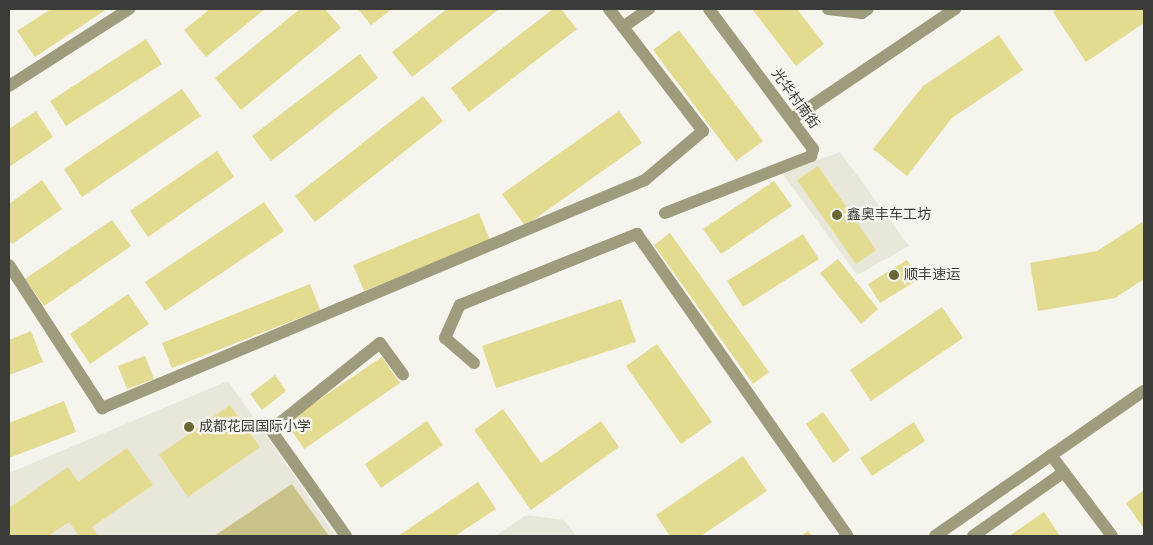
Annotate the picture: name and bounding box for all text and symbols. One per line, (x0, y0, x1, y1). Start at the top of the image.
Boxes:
street label: 光华村南街 (768, 66, 822, 132)
place label: 鑫奥丰车工坊 (847, 207, 931, 223)
marker: 鑫奥丰车工坊 (831, 209, 843, 221)
place label: 顺丰速运 (904, 267, 960, 283)
marker: 顺丰速运 (888, 269, 900, 281)
place label: 成都花园国际小学 (199, 419, 311, 435)
marker: 成都花园国际小学 (183, 421, 195, 433)

